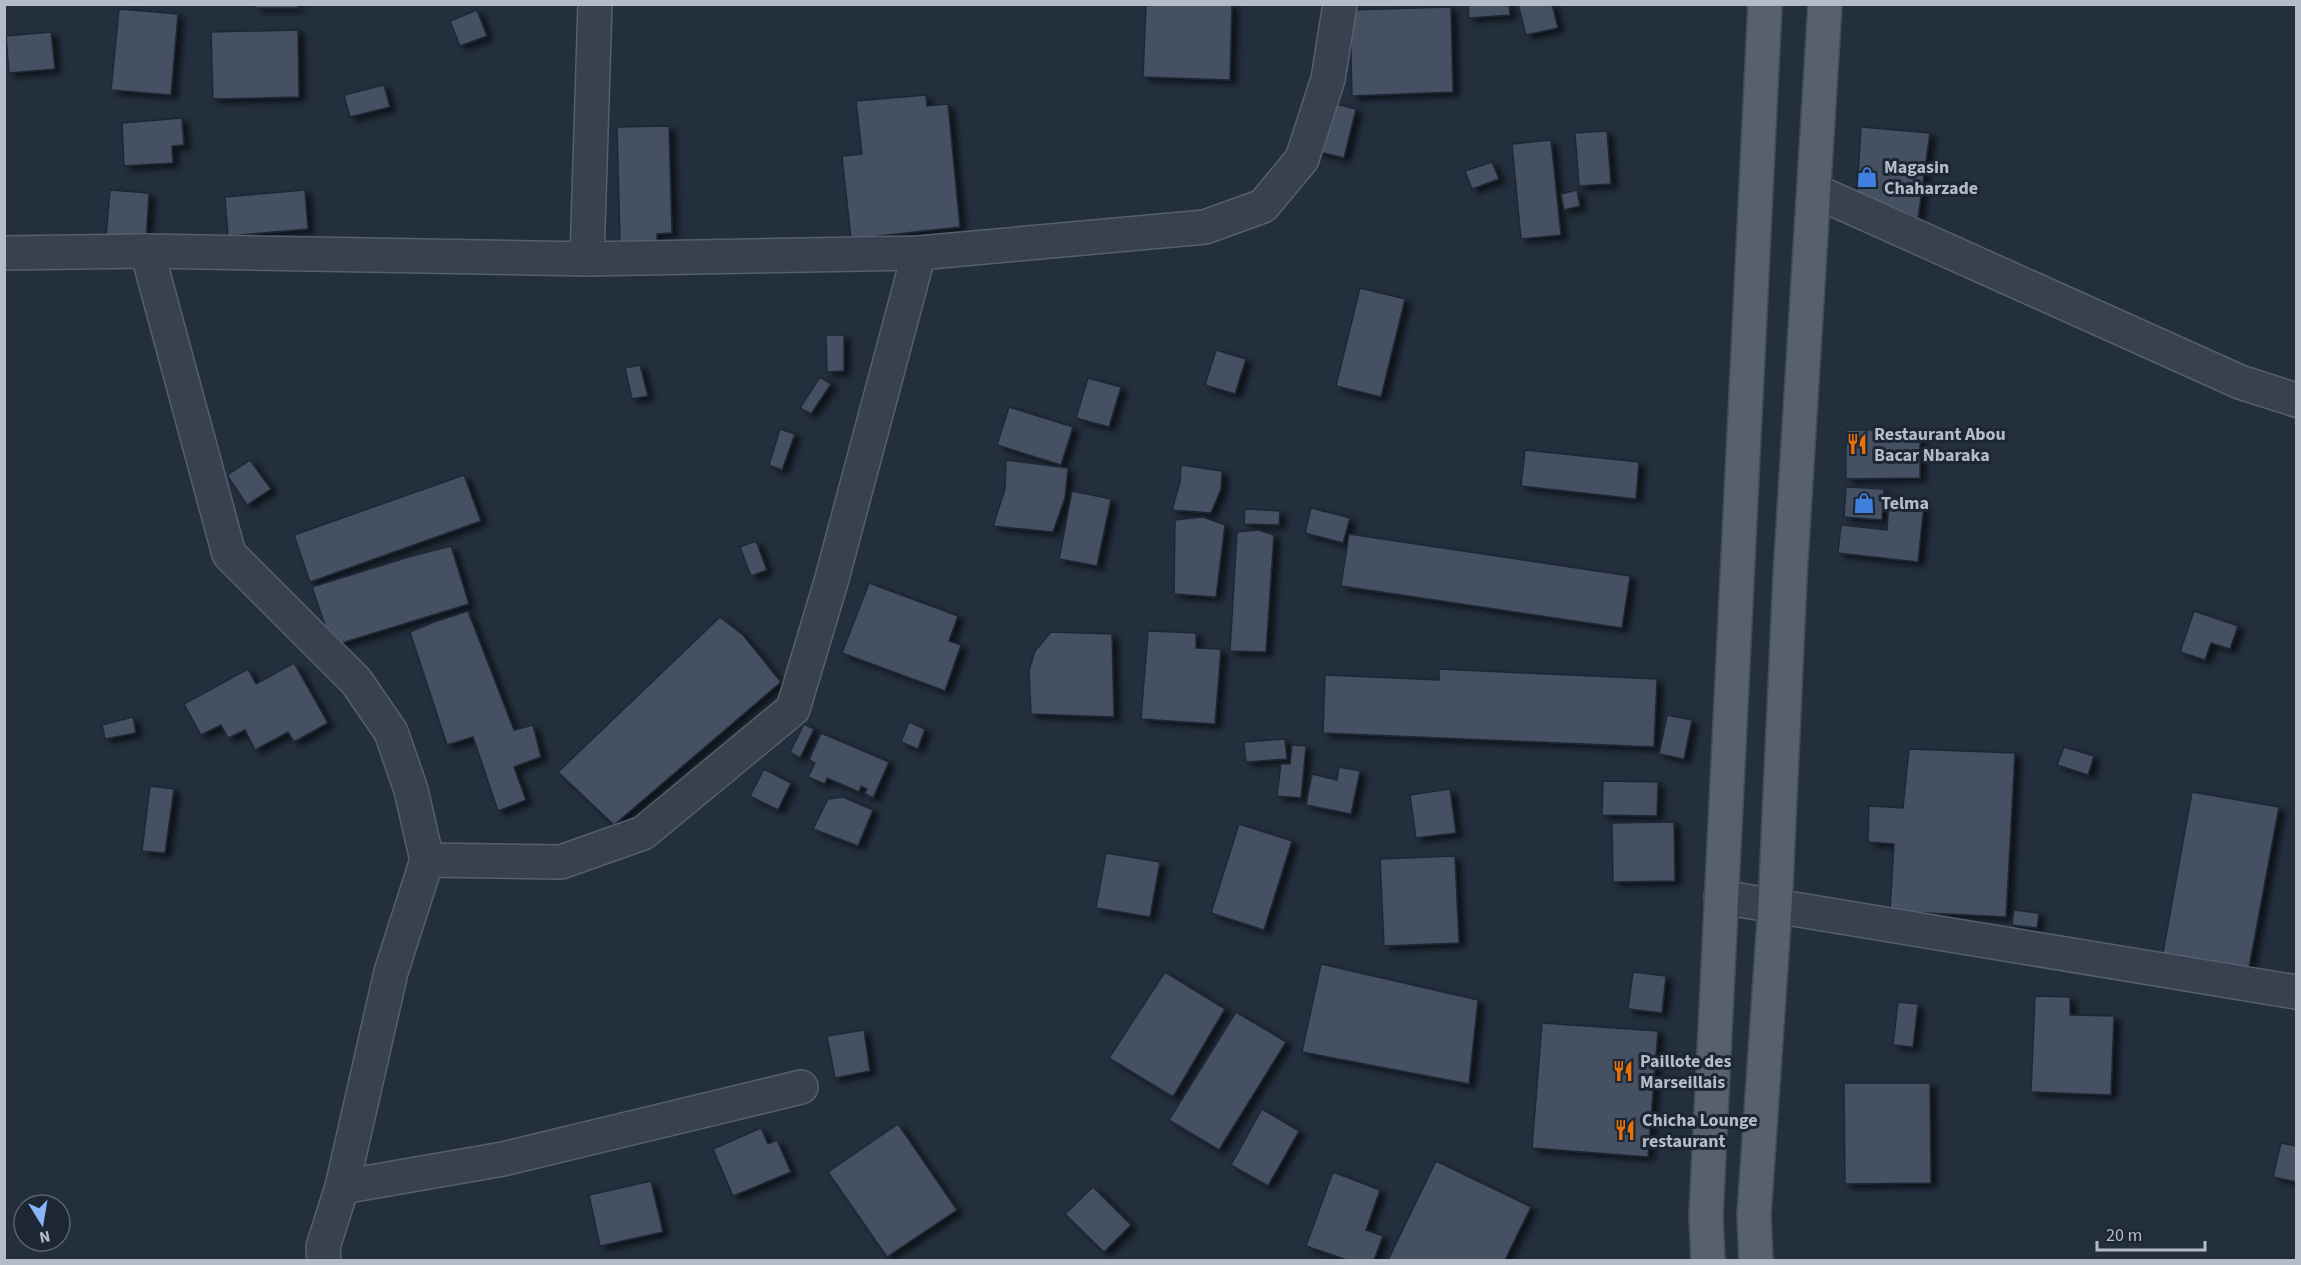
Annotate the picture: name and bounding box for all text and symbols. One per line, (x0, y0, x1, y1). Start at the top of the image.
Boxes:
place label: Magasin Chaharzade (1884, 155, 1978, 201)
shop icon: Magasin Chaharzade (1855, 165, 1879, 189)
place label: Restaurant Abou Bacar Nbaraka (1874, 422, 2006, 468)
restaurant icon: Restaurant Abou Bacar Nbaraka (1845, 432, 1869, 456)
shop icon: Telma (1852, 491, 1876, 515)
place label: Telma (1881, 491, 1929, 516)
place label: Paillote des Marseillais (1640, 1049, 1732, 1095)
restaurant icon: Paillote des Marseillais (1611, 1059, 1635, 1083)
place label: Chicha Lounge restaurant (1642, 1108, 1758, 1154)
restaurant icon: Chicha Lounge restaurant (1613, 1118, 1637, 1142)
north arrow (12, 1193, 72, 1253)
scale bar (2097, 1214, 2205, 1252)
text: 20 m (2106, 1223, 2142, 1248)
text: N (37, 1225, 52, 1249)

